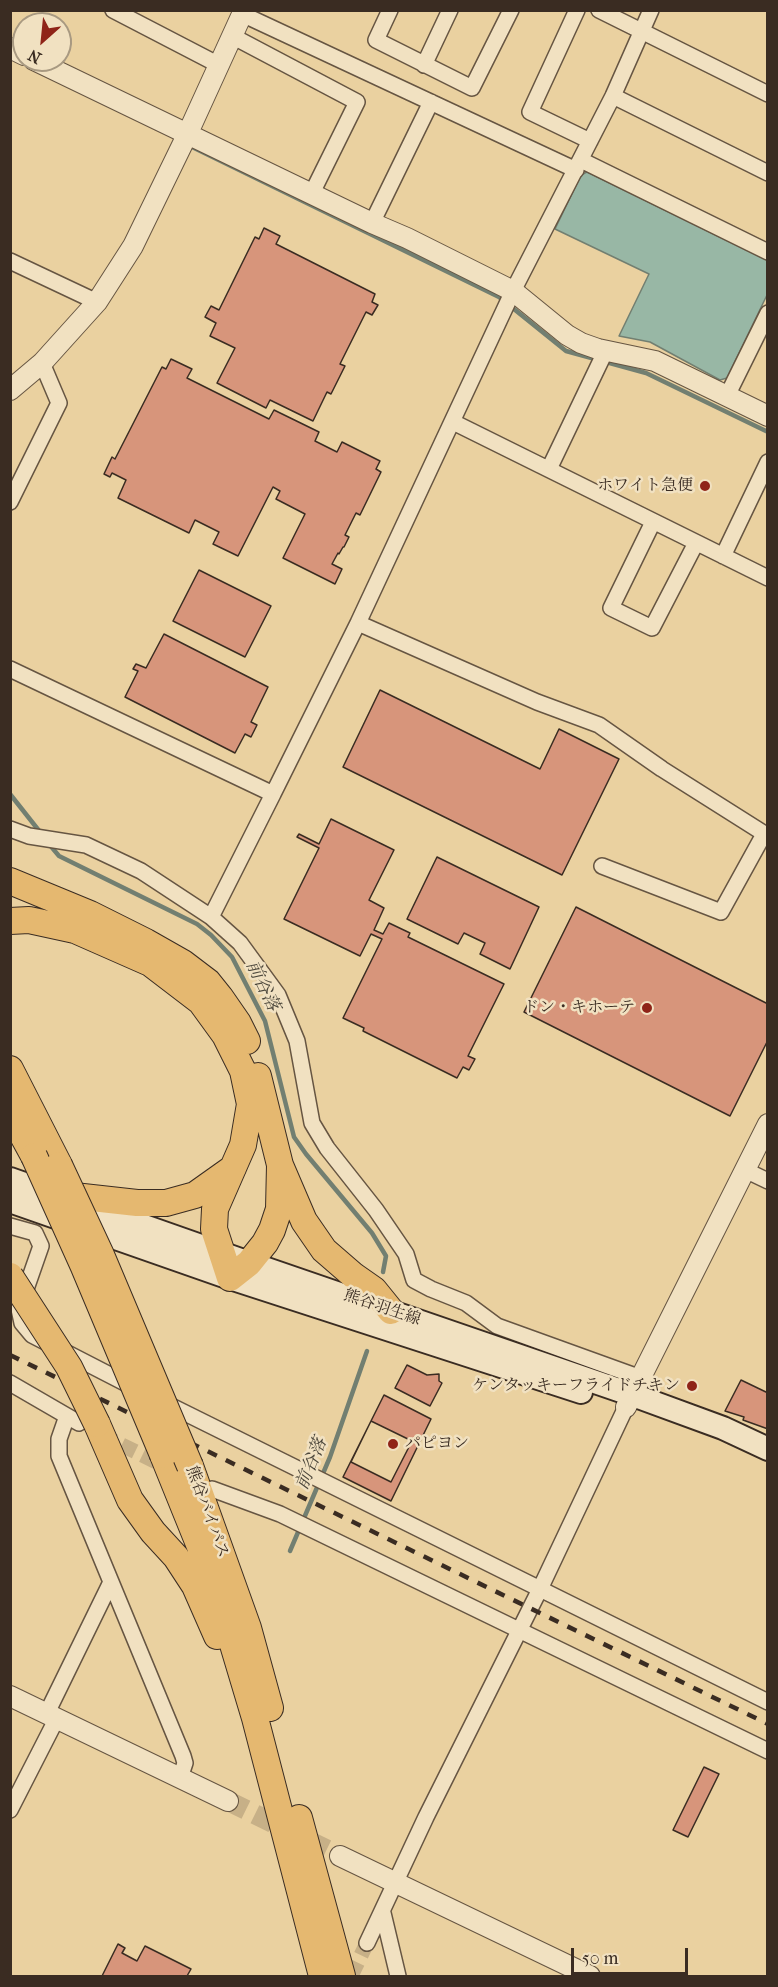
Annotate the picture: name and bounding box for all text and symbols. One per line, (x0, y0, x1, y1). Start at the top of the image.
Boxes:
north arrow (12, 12, 72, 72)
text: N (25, 45, 44, 68)
place label: ホワイト急便 (597, 476, 693, 496)
marker: ホワイト急便 (698, 479, 712, 493)
water label: 前谷落 (240, 957, 284, 1015)
place label: ドン・キホーテ (523, 998, 635, 1018)
marker: ドン・キホーテ (640, 1001, 654, 1015)
street label: 熊谷羽生線 (341, 1286, 423, 1330)
place label: ケンタッキーフライドチキン (472, 1376, 680, 1396)
marker: ケンタッキーフライドチキン (685, 1379, 699, 1393)
place label: パピヨン (405, 1434, 469, 1454)
water label: 前谷落 (292, 1435, 332, 1493)
marker: パピヨン (386, 1437, 400, 1451)
street label: 熊谷バイパス (182, 1464, 232, 1560)
scale bar (574, 1936, 691, 1974)
text: 50 m (582, 1948, 618, 1969)

